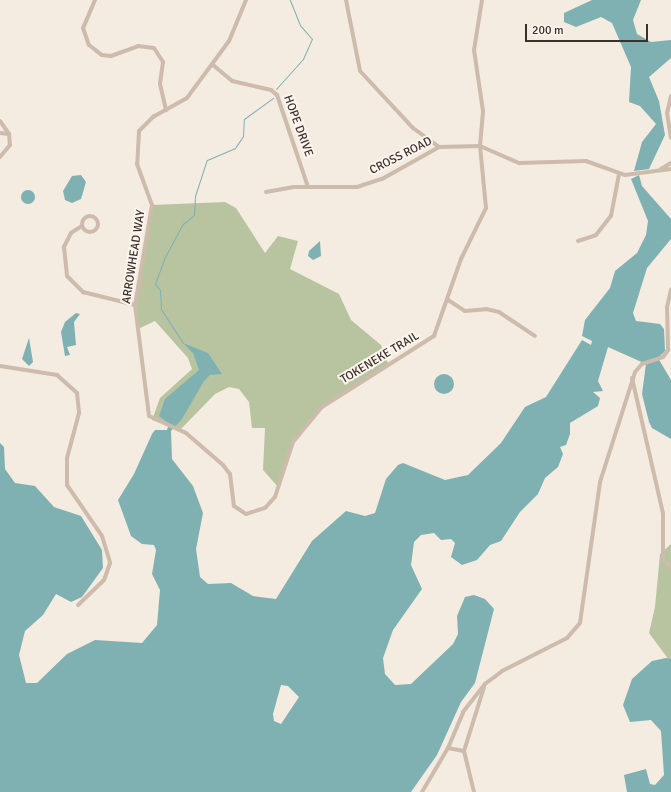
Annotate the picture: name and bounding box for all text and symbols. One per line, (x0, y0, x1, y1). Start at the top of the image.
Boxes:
scale bar (527, 16, 650, 42)
text: 200 m (532, 23, 564, 38)
street label: HOPE DRIVE (280, 93, 316, 159)
street label: CROSS ROAD (367, 134, 435, 178)
street label: ARROWHEAD WAY (119, 209, 149, 305)
street label: TOKENEKE TRAIL (338, 329, 422, 387)

